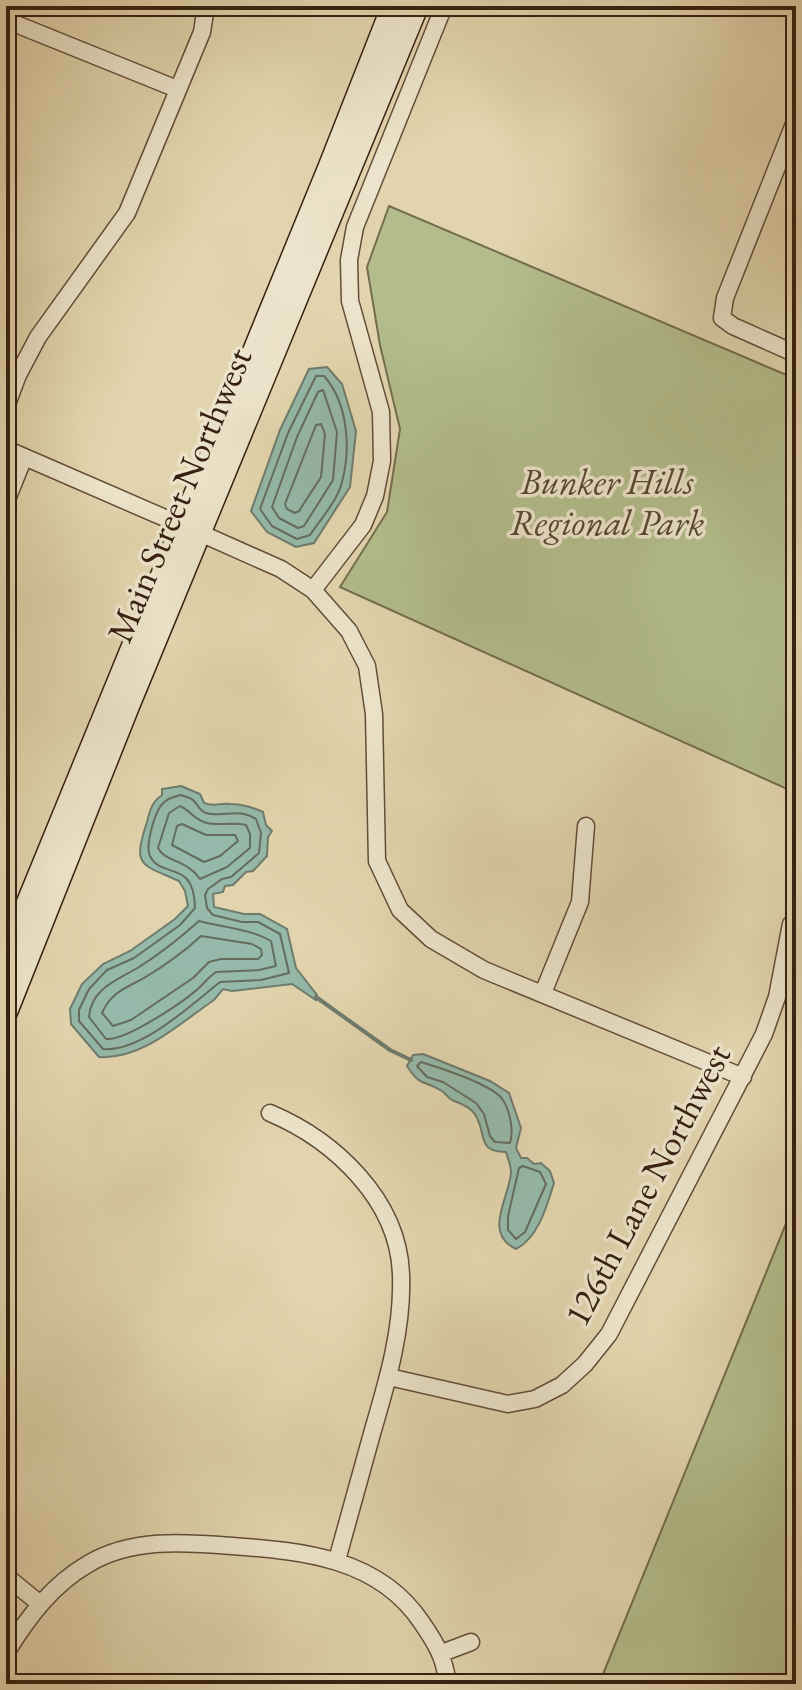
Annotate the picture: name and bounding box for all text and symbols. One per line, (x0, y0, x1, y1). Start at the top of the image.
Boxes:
street label: Main Street Northwest (96, 340, 263, 649)
park label: Bunker Hills Regional Park (510, 458, 704, 546)
street label: 126th Lane Northwest (553, 1035, 741, 1334)

